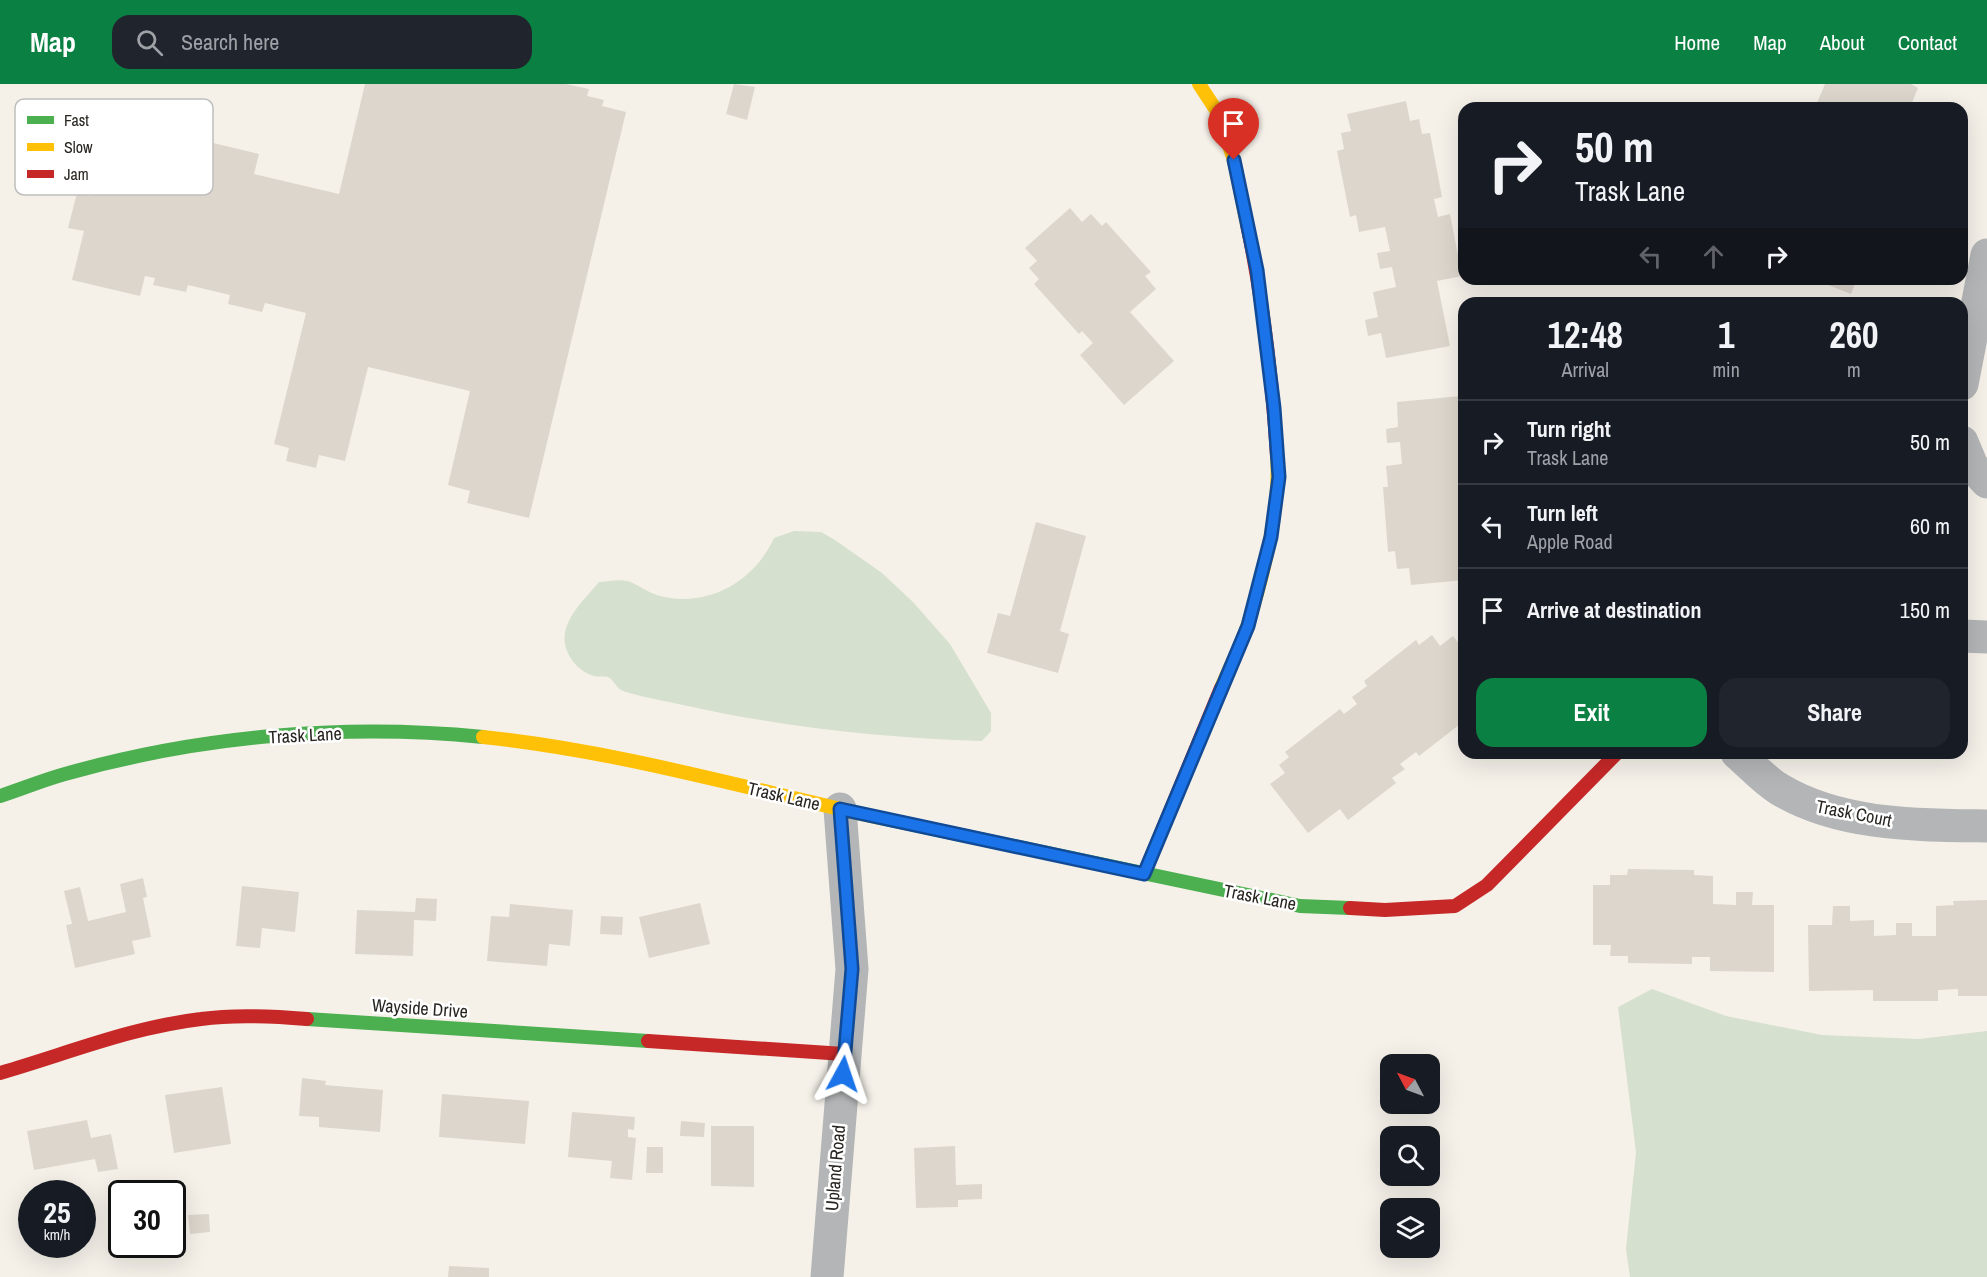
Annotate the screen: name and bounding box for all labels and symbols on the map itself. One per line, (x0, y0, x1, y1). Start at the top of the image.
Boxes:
pin (1208, 98, 1259, 160)
legend (15, 99, 213, 195)
text: Fast (64, 109, 89, 131)
text: Slow (64, 136, 93, 158)
text: Jam (64, 163, 89, 185)
street label: Trask Lane (268, 721, 342, 749)
street label: Trask Lane (745, 776, 823, 816)
street label: Trask Court (1814, 793, 1894, 833)
street label: Trask Lane (1222, 878, 1298, 916)
street label: Wayside Drive (371, 992, 469, 1024)
position arrow (811, 1042, 875, 1106)
north arrow (1380, 1054, 1440, 1114)
street label: Upland Road (819, 1124, 851, 1212)
speed limit sign: 30 (108, 1180, 186, 1258)

